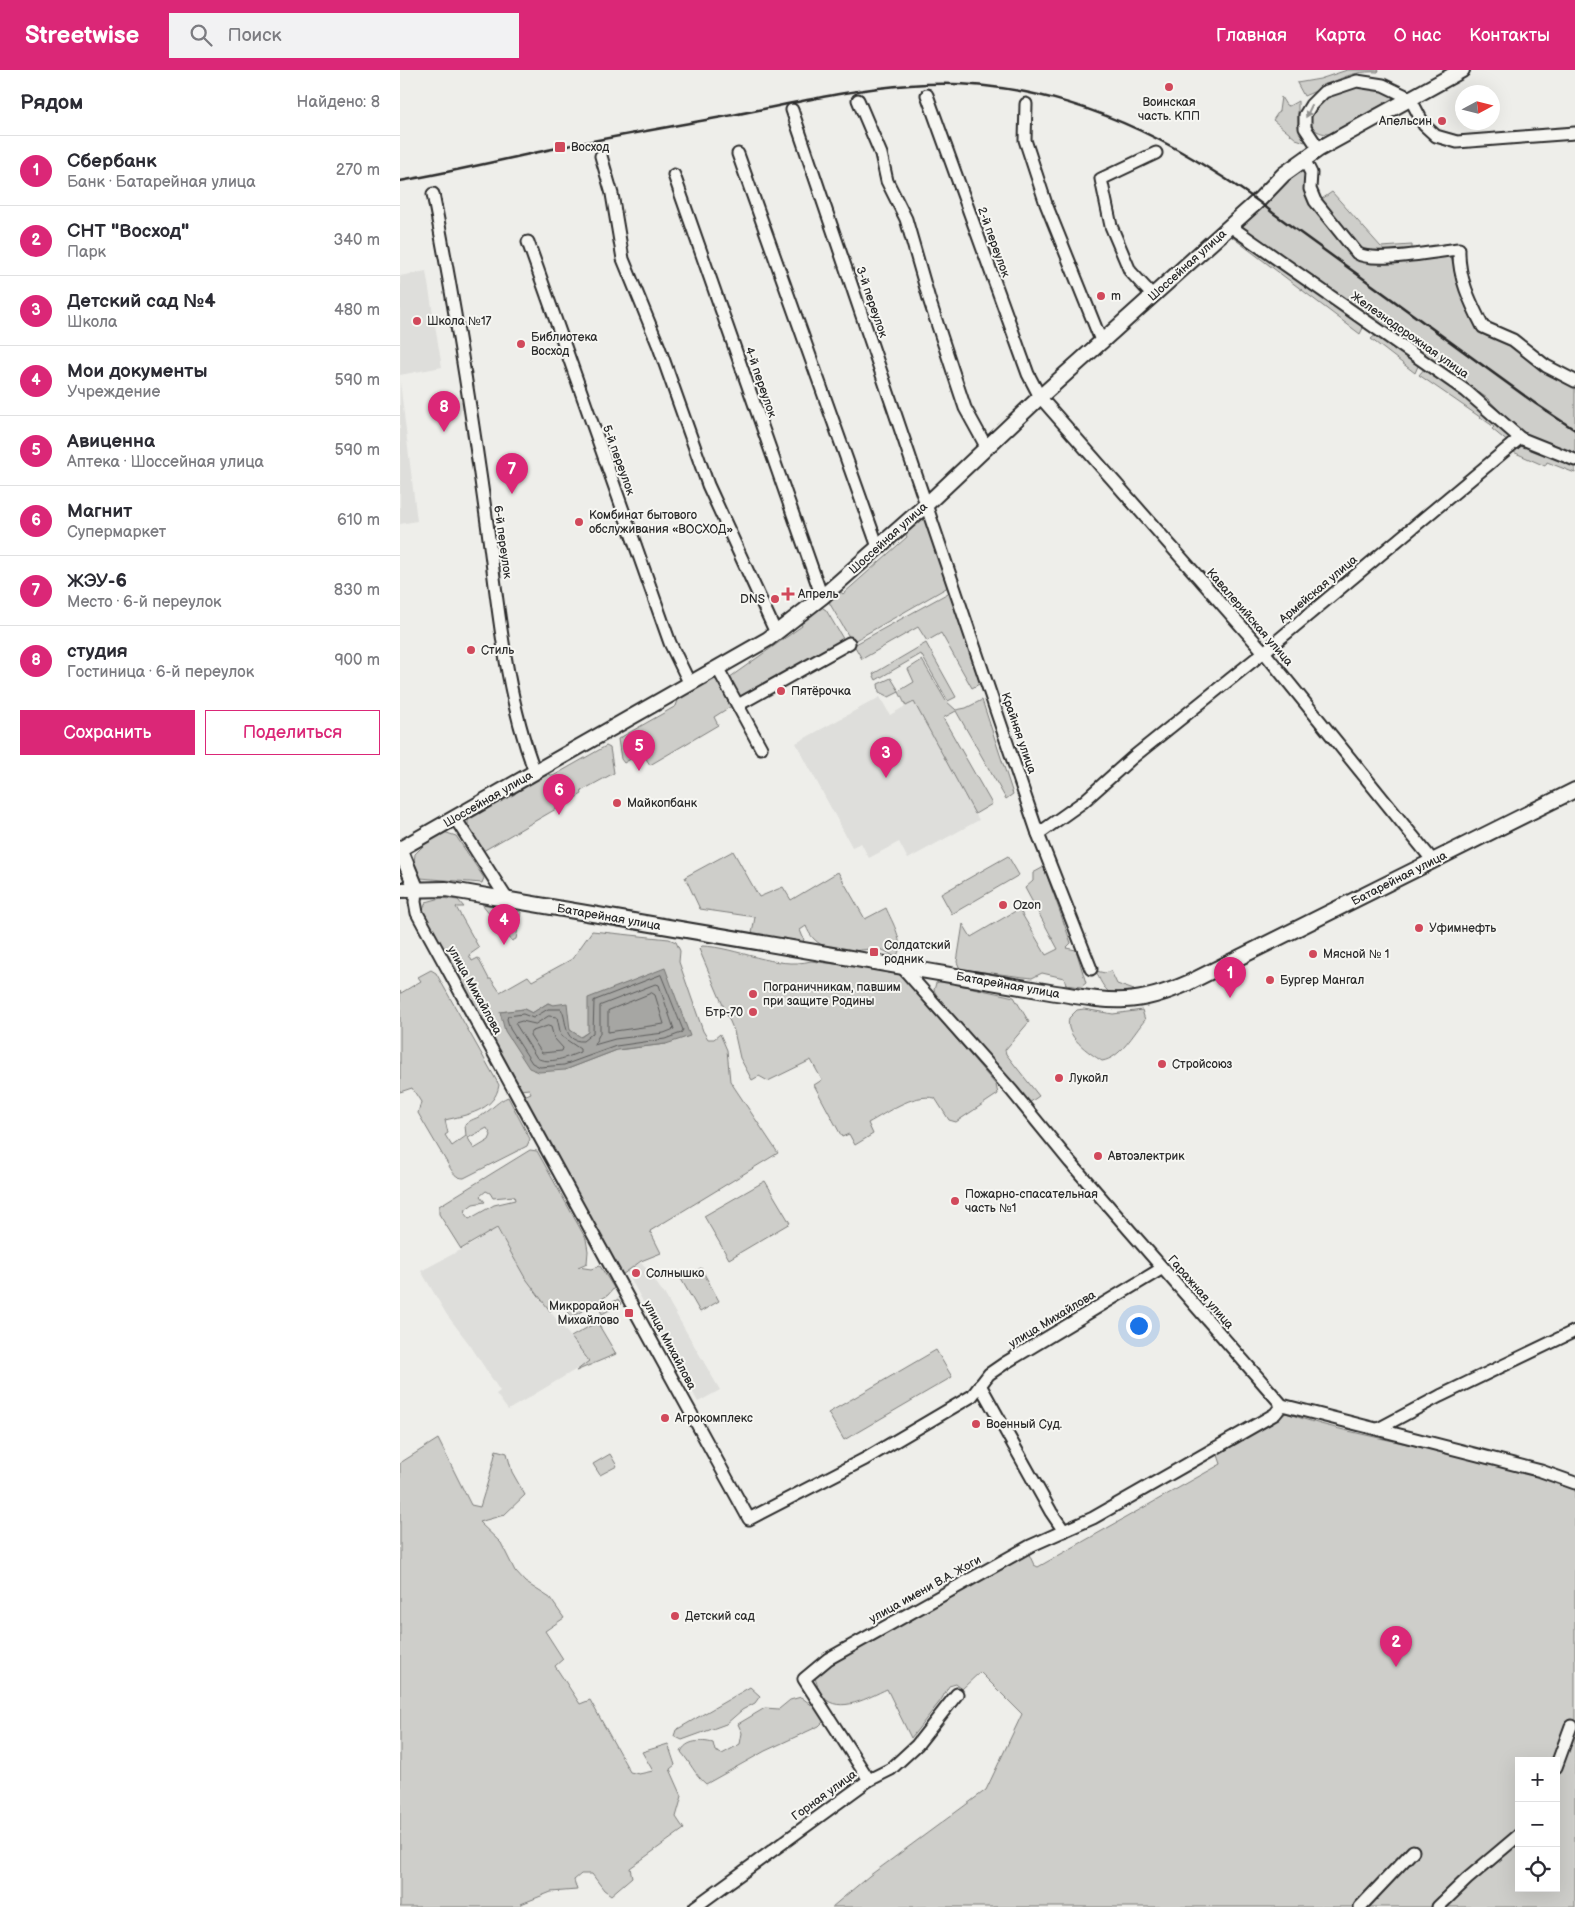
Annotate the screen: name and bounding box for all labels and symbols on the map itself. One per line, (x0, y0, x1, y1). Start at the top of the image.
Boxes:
marker: Воинская часть. КПП (1163, 81, 1175, 93)
north arrow (1455, 85, 1500, 130)
place label: Воинская часть. КПП (1138, 95, 1200, 124)
one-way arrow (1305, 103, 1313, 118)
place label: Апельсин (1378, 114, 1432, 129)
marker: Апельсин (1436, 115, 1448, 127)
marker: Восход (553, 140, 567, 154)
place label: Восход (571, 140, 610, 155)
street label: 2-й переулок (974, 205, 1013, 280)
street label: Шоссейная улица (1145, 226, 1230, 304)
street label: 3-й переулок (852, 265, 891, 340)
place label: m (1111, 289, 1121, 304)
street label: Железнодорожная улица (1348, 289, 1472, 382)
marker: m (1095, 290, 1107, 302)
place label: Школа №17 (427, 314, 492, 329)
marker: Школа №17 (411, 315, 423, 327)
place label: Библиотека Восход (531, 330, 598, 359)
marker: Библиотека Восход (515, 338, 527, 350)
street label: 4-й переулок (741, 345, 780, 420)
pin: 8 (428, 391, 460, 432)
street label: 5-й переулок (599, 423, 638, 498)
pin: 7 (496, 453, 528, 494)
street label: Шоссейная улица (846, 499, 931, 577)
street label: 6-й переулок (490, 504, 515, 580)
place label: Комбинат бытового обслуживания «ВОСХОД» (589, 508, 733, 537)
marker: Комбинат бытового обслуживания «ВОСХОД» (573, 516, 585, 528)
street label: Армейская улица (1275, 552, 1361, 627)
street label: Кавалерийская улица (1203, 566, 1296, 669)
place label: Апрель (797, 587, 838, 602)
marker: Апрель (782, 588, 794, 600)
place label: DNS (740, 592, 765, 607)
marker: DNS (769, 593, 781, 605)
place label: Стиль (481, 643, 514, 658)
marker: Стиль (465, 644, 477, 656)
place label: Пятёрочка (791, 684, 851, 699)
marker: Пятёрочка (775, 685, 787, 697)
street label: Крайняя улица (998, 691, 1039, 776)
pin: 5 (623, 730, 655, 771)
pin: 3 (870, 737, 902, 778)
street label: Шоссейная улица (441, 768, 535, 831)
pin: 6 (543, 774, 575, 815)
place label: Майкопбанк (627, 796, 698, 811)
marker: Майкопбанк (611, 797, 623, 809)
street label: Батарейная улица (1349, 848, 1449, 909)
place label: Ozon (1013, 898, 1041, 913)
marker: Ozon (997, 899, 1009, 911)
street label: Батарейная улица (556, 901, 662, 934)
pin: 4 (488, 904, 520, 945)
place label: Уфимнефть (1429, 921, 1496, 936)
marker: Уфимнефть (1413, 922, 1425, 934)
place label: Солдатский родник (884, 938, 951, 967)
street label: улица Михайлова (444, 943, 505, 1037)
marker: Солдатский родник (868, 946, 880, 958)
place label: Мясной № 1 (1323, 947, 1390, 962)
marker: Мясной № 1 (1307, 948, 1319, 960)
pin: 1 (1214, 957, 1246, 998)
street label: Батарейная улица (955, 969, 1061, 1002)
place label: Бургер Мангал (1280, 973, 1364, 988)
marker: Бургер Мангал (1264, 974, 1276, 986)
place label: Пограничникам, павшим при защите Родины (763, 980, 901, 1009)
marker: Пограничникам, павшим при защите Родины (747, 988, 759, 1000)
place label: Бтр-70 (705, 1005, 743, 1020)
marker: Бтр-70 (747, 1006, 759, 1018)
place label: Стройсоюз (1172, 1057, 1233, 1072)
marker: Стройсоюз (1156, 1058, 1168, 1070)
place label: Лукойл (1068, 1071, 1108, 1086)
marker: Лукойл (1053, 1072, 1065, 1084)
place label: Автоэлектрик (1107, 1149, 1185, 1164)
marker: Автоэлектрик (1092, 1150, 1104, 1162)
place label: Пожарно-спасательная часть №1 (965, 1187, 1098, 1216)
marker: Пожарно-спасательная часть №1 (949, 1195, 961, 1207)
street label: Гаражная улица (1164, 1252, 1237, 1332)
place label: Солнышко (646, 1266, 704, 1281)
marker: Солнышко (630, 1267, 642, 1279)
street label: улица Михайлова (1006, 1288, 1098, 1351)
street label: улица Михайлова (640, 1298, 699, 1392)
place label: Микрорайон Михайлово (549, 1299, 619, 1328)
marker: Микрорайон Михайлово (623, 1307, 635, 1319)
your location (1126, 1313, 1152, 1339)
place label: Агрокомплекс (674, 1411, 753, 1426)
marker: Агрокомплекс (659, 1412, 671, 1424)
place label: Военный Суд. (986, 1417, 1062, 1432)
marker: Военный Суд. (970, 1418, 982, 1430)
street label: улица имени В.А. Жоги (867, 1552, 984, 1626)
place label: Детский сад (685, 1609, 756, 1624)
marker: Детский сад (669, 1610, 681, 1622)
pin: 2 (1380, 1626, 1412, 1667)
street label: Горная улица (789, 1767, 860, 1824)

